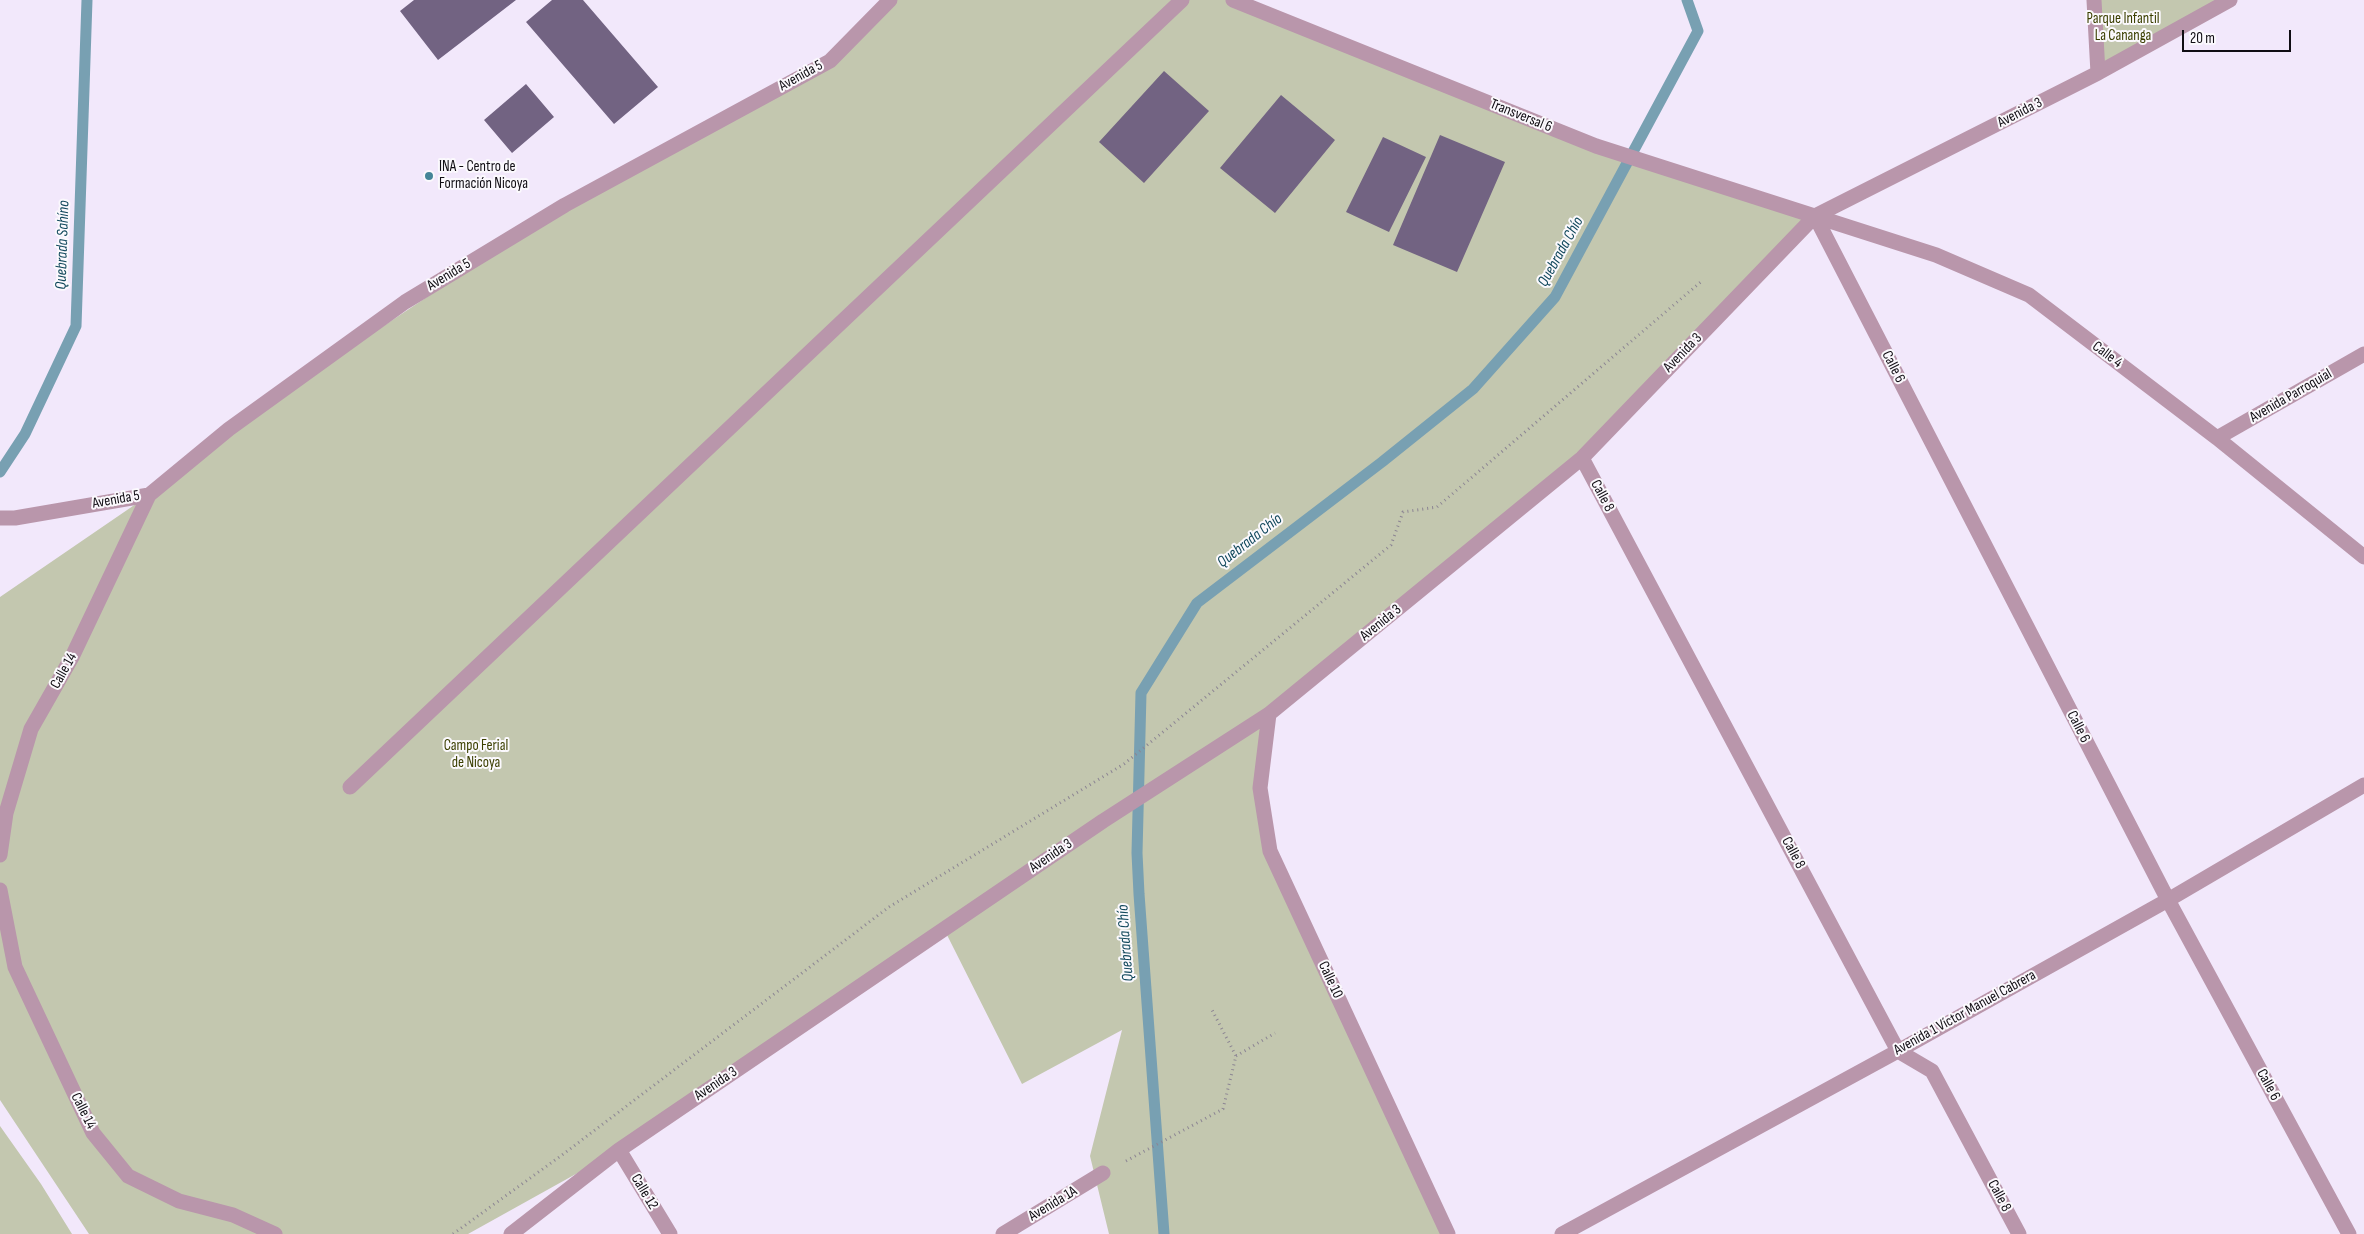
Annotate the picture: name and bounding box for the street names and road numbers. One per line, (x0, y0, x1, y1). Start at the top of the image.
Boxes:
street label: Avenida 5 (776, 57, 826, 95)
street label: Avenida 3 (1995, 94, 2045, 132)
street label: Transversal 6 (1487, 95, 1555, 137)
street label: Avenida 5 (424, 255, 474, 295)
street label: Avenida 3 (1660, 330, 1706, 376)
street label: Calle 4 (2088, 338, 2126, 372)
street label: Calle 6 (1877, 348, 1909, 386)
street label: Avenida Parroquial (2247, 365, 2335, 427)
street label: Calle 8 (1586, 477, 1618, 515)
street label: Avenida 5 (91, 487, 141, 513)
street label: Avenida 3 (1357, 601, 1405, 645)
street label: Calle 14 (47, 650, 81, 692)
street label: Calle 6 (2062, 708, 2094, 746)
street label: Calle 8 (1777, 834, 1809, 872)
street label: Avenida 3 (1026, 835, 1076, 877)
street label: Calle 10 (1314, 959, 1346, 1001)
street label: Avenida 1 Víctor Manuel Cabrera (1891, 966, 2039, 1060)
street label: Avenida 3 (691, 1063, 741, 1105)
street label: Calle 6 (2252, 1066, 2284, 1104)
street label: Calle 14 (66, 1090, 100, 1132)
street label: Calle 12 (626, 1171, 662, 1213)
street label: Calle 8 (1983, 1177, 2015, 1215)
street label: Avenida 1A (1025, 1183, 1081, 1225)

